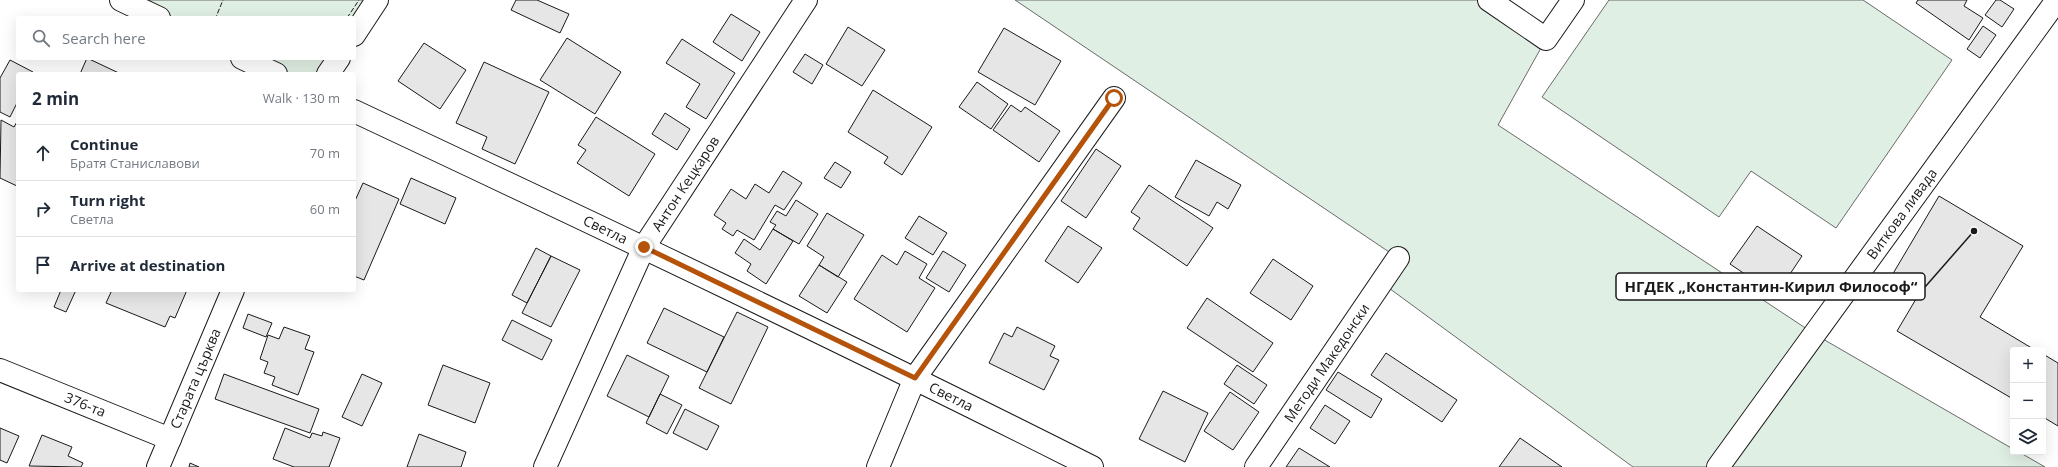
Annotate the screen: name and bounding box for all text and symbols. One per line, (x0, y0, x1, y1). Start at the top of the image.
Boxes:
search box (16, 16, 356, 60)
icon: search (30, 27, 52, 49)
text: Search here (62, 28, 146, 48)
text: 2 min (32, 87, 79, 110)
text: Walk · 130 m (263, 89, 340, 107)
route start (1105, 89, 1123, 107)
street label: Антон Кецкаров (647, 132, 723, 235)
text: Continue (70, 134, 138, 154)
icon: ahead (32, 142, 54, 164)
text: 70 m (310, 144, 340, 162)
text: Братя Станиславови (70, 154, 200, 172)
street label: Виткова ливада (1862, 164, 1941, 263)
text: Turn right (70, 190, 145, 210)
icon: right (32, 198, 54, 220)
text: 60 m (310, 200, 340, 218)
text: Светла (70, 210, 114, 228)
street label: Светла (580, 211, 631, 248)
route end (635, 238, 653, 256)
icon: arrive (32, 254, 54, 276)
text: Arrive at destination (70, 255, 225, 275)
callout: НГДЕК „Константин-Кирил Философ“ (1616, 273, 1925, 300)
text: НГДЕК „Константин-Кирил Философ“ (1625, 276, 1918, 296)
street label: Методи Македонски (1279, 299, 1374, 426)
street label: Старата църква (165, 325, 225, 432)
map controls (2010, 347, 2046, 455)
button: + (2010, 347, 2046, 383)
street label: Светла (926, 377, 977, 415)
button: − (2010, 383, 2046, 419)
street label: 376-та (62, 387, 109, 421)
button: layers (2010, 419, 2046, 455)

